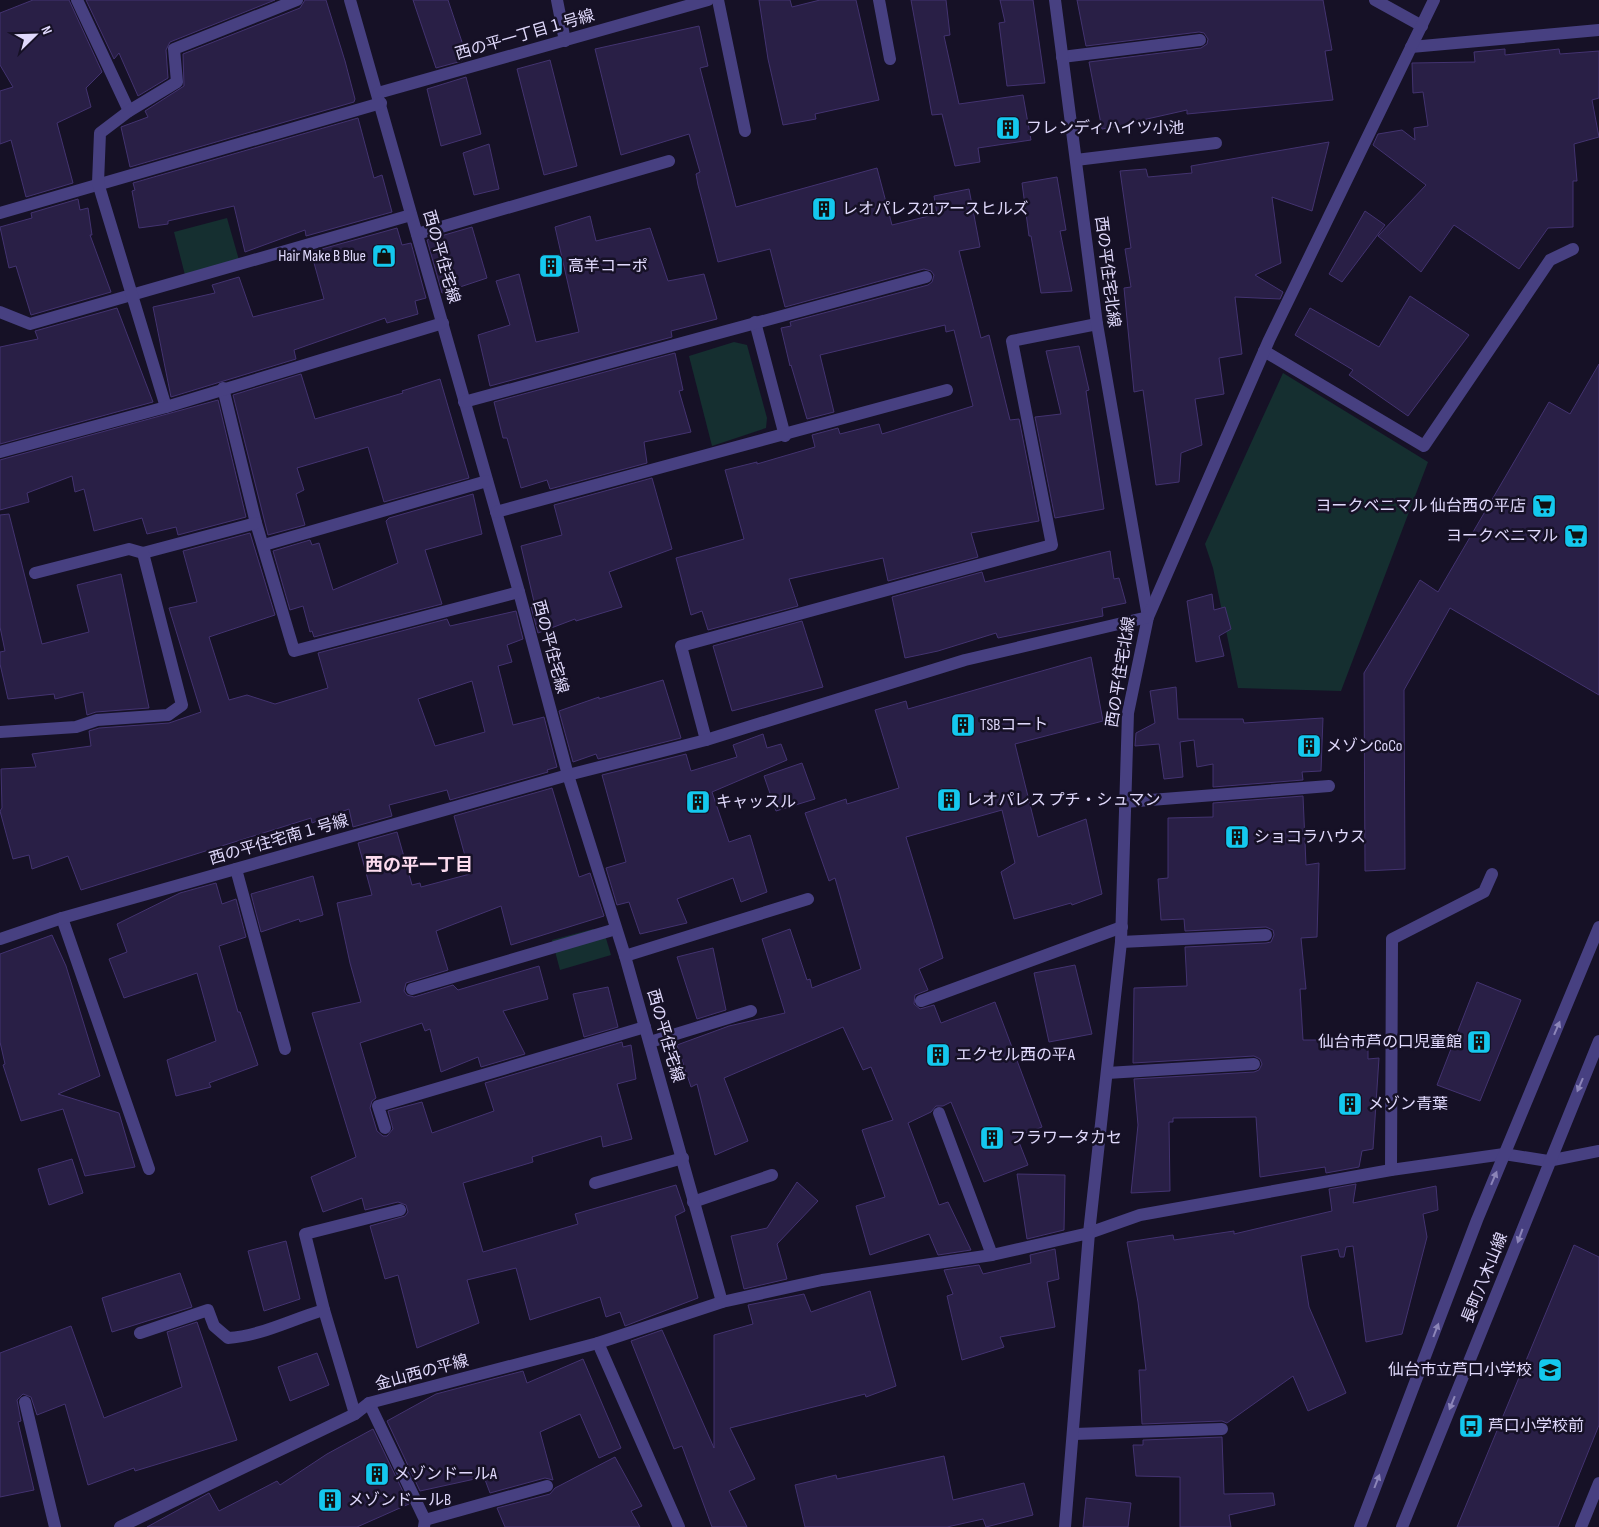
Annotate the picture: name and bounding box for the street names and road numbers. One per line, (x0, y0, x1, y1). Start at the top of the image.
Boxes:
street label: 西の平一丁目１号線 (453, 6, 597, 64)
street label: 西の平住宅線 (419, 208, 463, 306)
street label: 西の平住宅北線 (1091, 215, 1123, 329)
street label: 西の平住宅線 (528, 598, 572, 696)
street label: 西の平住宅北線 (1103, 615, 1139, 729)
street label: 西の平住宅南１号線 (207, 811, 351, 869)
street label: 西の平住宅線 (643, 987, 687, 1085)
street label: 長町八木山線 (1458, 1230, 1512, 1326)
street label: 金山西の平線 (373, 1351, 471, 1395)

